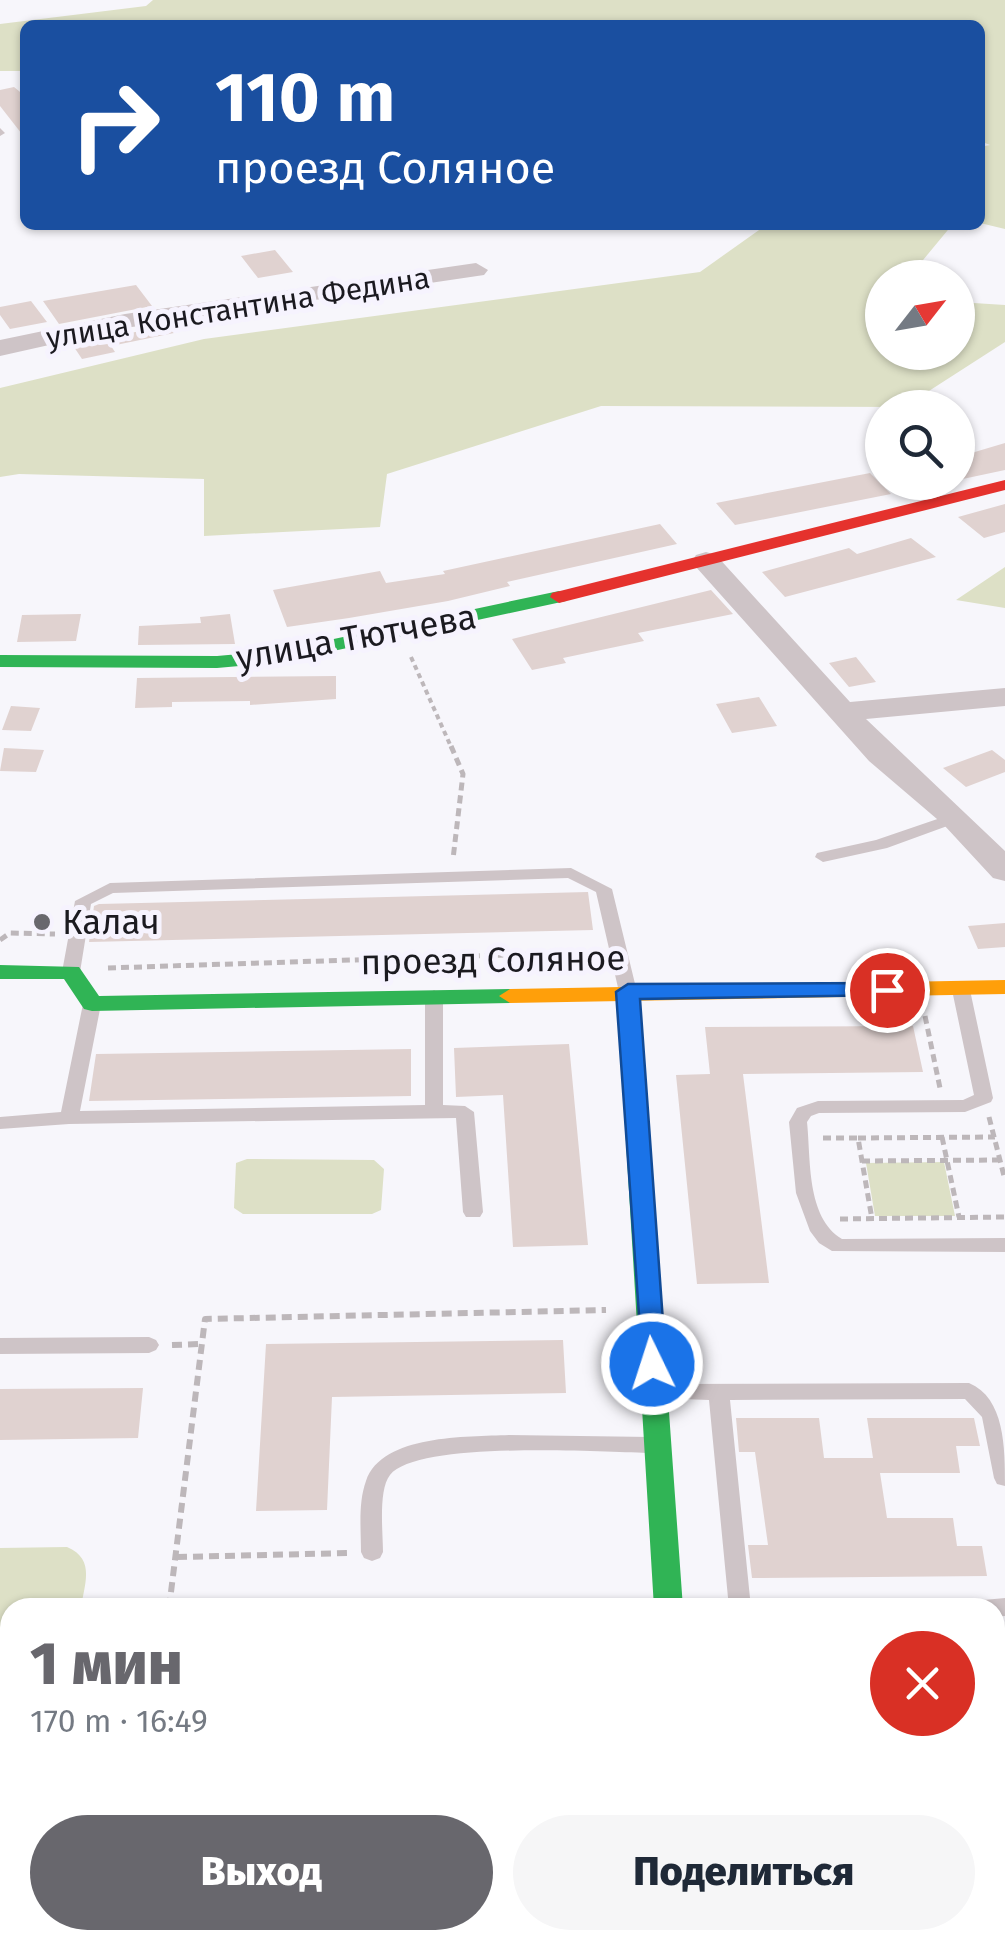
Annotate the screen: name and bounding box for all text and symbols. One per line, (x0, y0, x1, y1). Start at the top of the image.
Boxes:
text: 110 m (215, 56, 395, 140)
icon: right (50, 60, 180, 190)
text: проезд Соляное (215, 141, 555, 195)
street label: улица Константина Федина (44, 260, 432, 356)
north arrow (865, 260, 975, 370)
map controls (865, 260, 975, 500)
button: search (865, 390, 975, 500)
street label: улица Тютчева (233, 595, 479, 679)
place label: Калач (62, 901, 160, 943)
marker: Калач (31, 911, 53, 933)
street label: проезд Соляное (360, 937, 626, 983)
pin (845, 948, 930, 1033)
icon: arrive (860, 963, 915, 1018)
position arrow (600, 1312, 704, 1416)
text: 1 мин (30, 1628, 183, 1700)
button: close (870, 1631, 975, 1736)
text: 170 m · 16:49 (30, 1702, 208, 1740)
button: Выход (30, 1815, 493, 1930)
button: Поделиться (513, 1815, 975, 1930)

